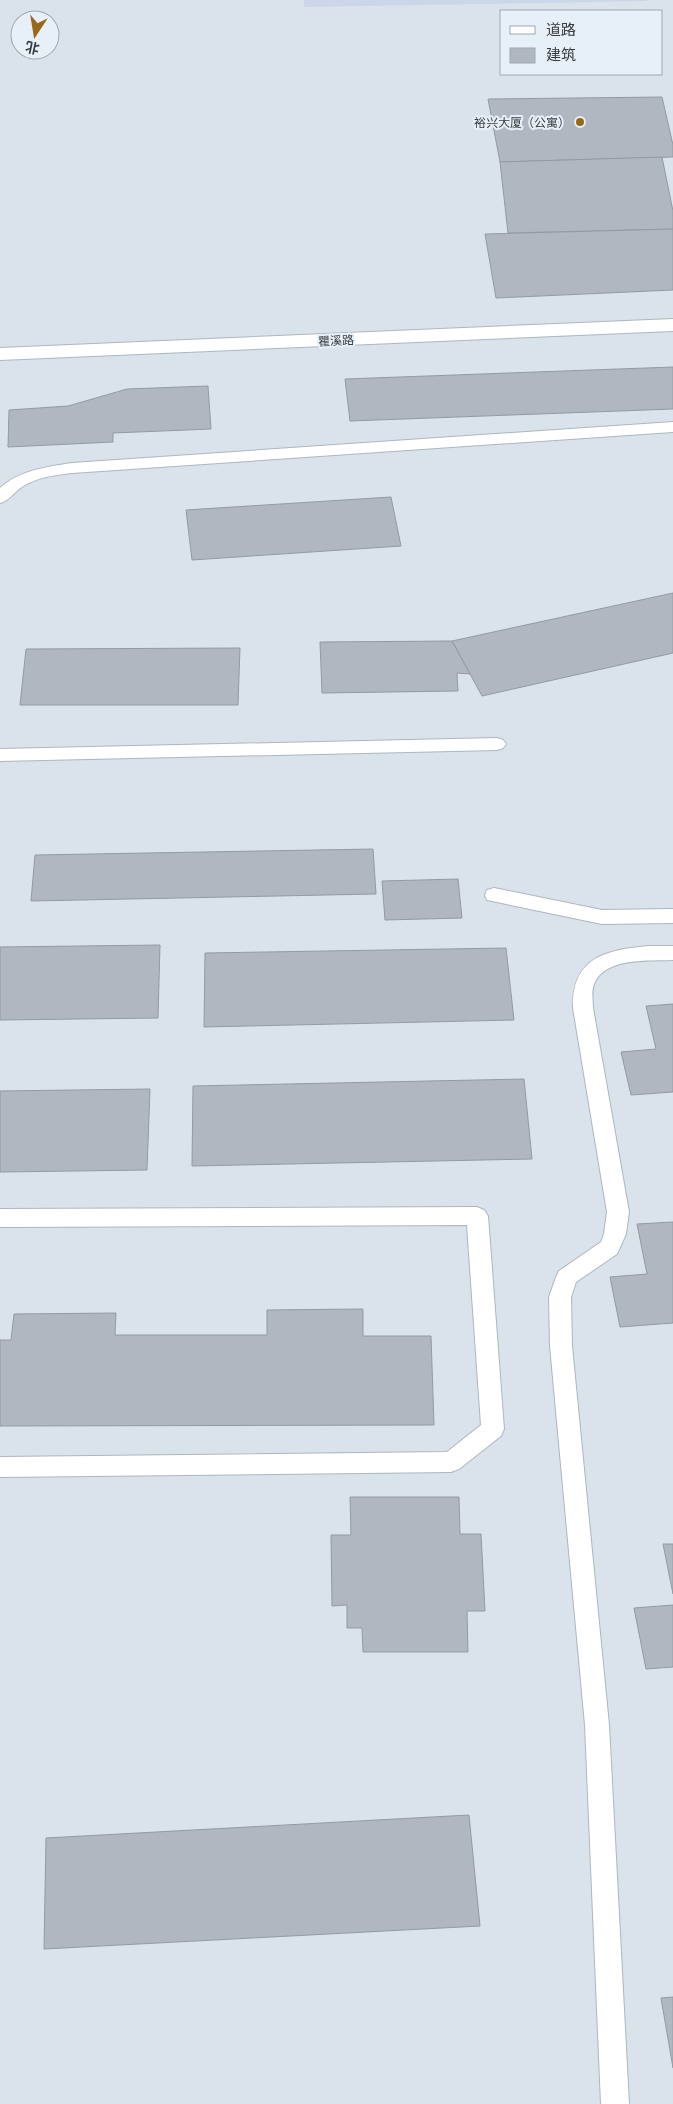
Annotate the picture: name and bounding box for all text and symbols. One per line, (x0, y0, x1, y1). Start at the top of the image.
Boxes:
north arrow (10, 10, 60, 60)
legend (500, 10, 663, 75)
text: 道路 (546, 20, 576, 38)
text: 北 (24, 38, 41, 58)
text: 建筑 (546, 45, 576, 63)
place label: 裕兴大厦（公寓） (474, 115, 570, 129)
marker: 裕兴大厦（公寓） (574, 116, 586, 128)
street label: 瞿溪路 (318, 332, 354, 348)

